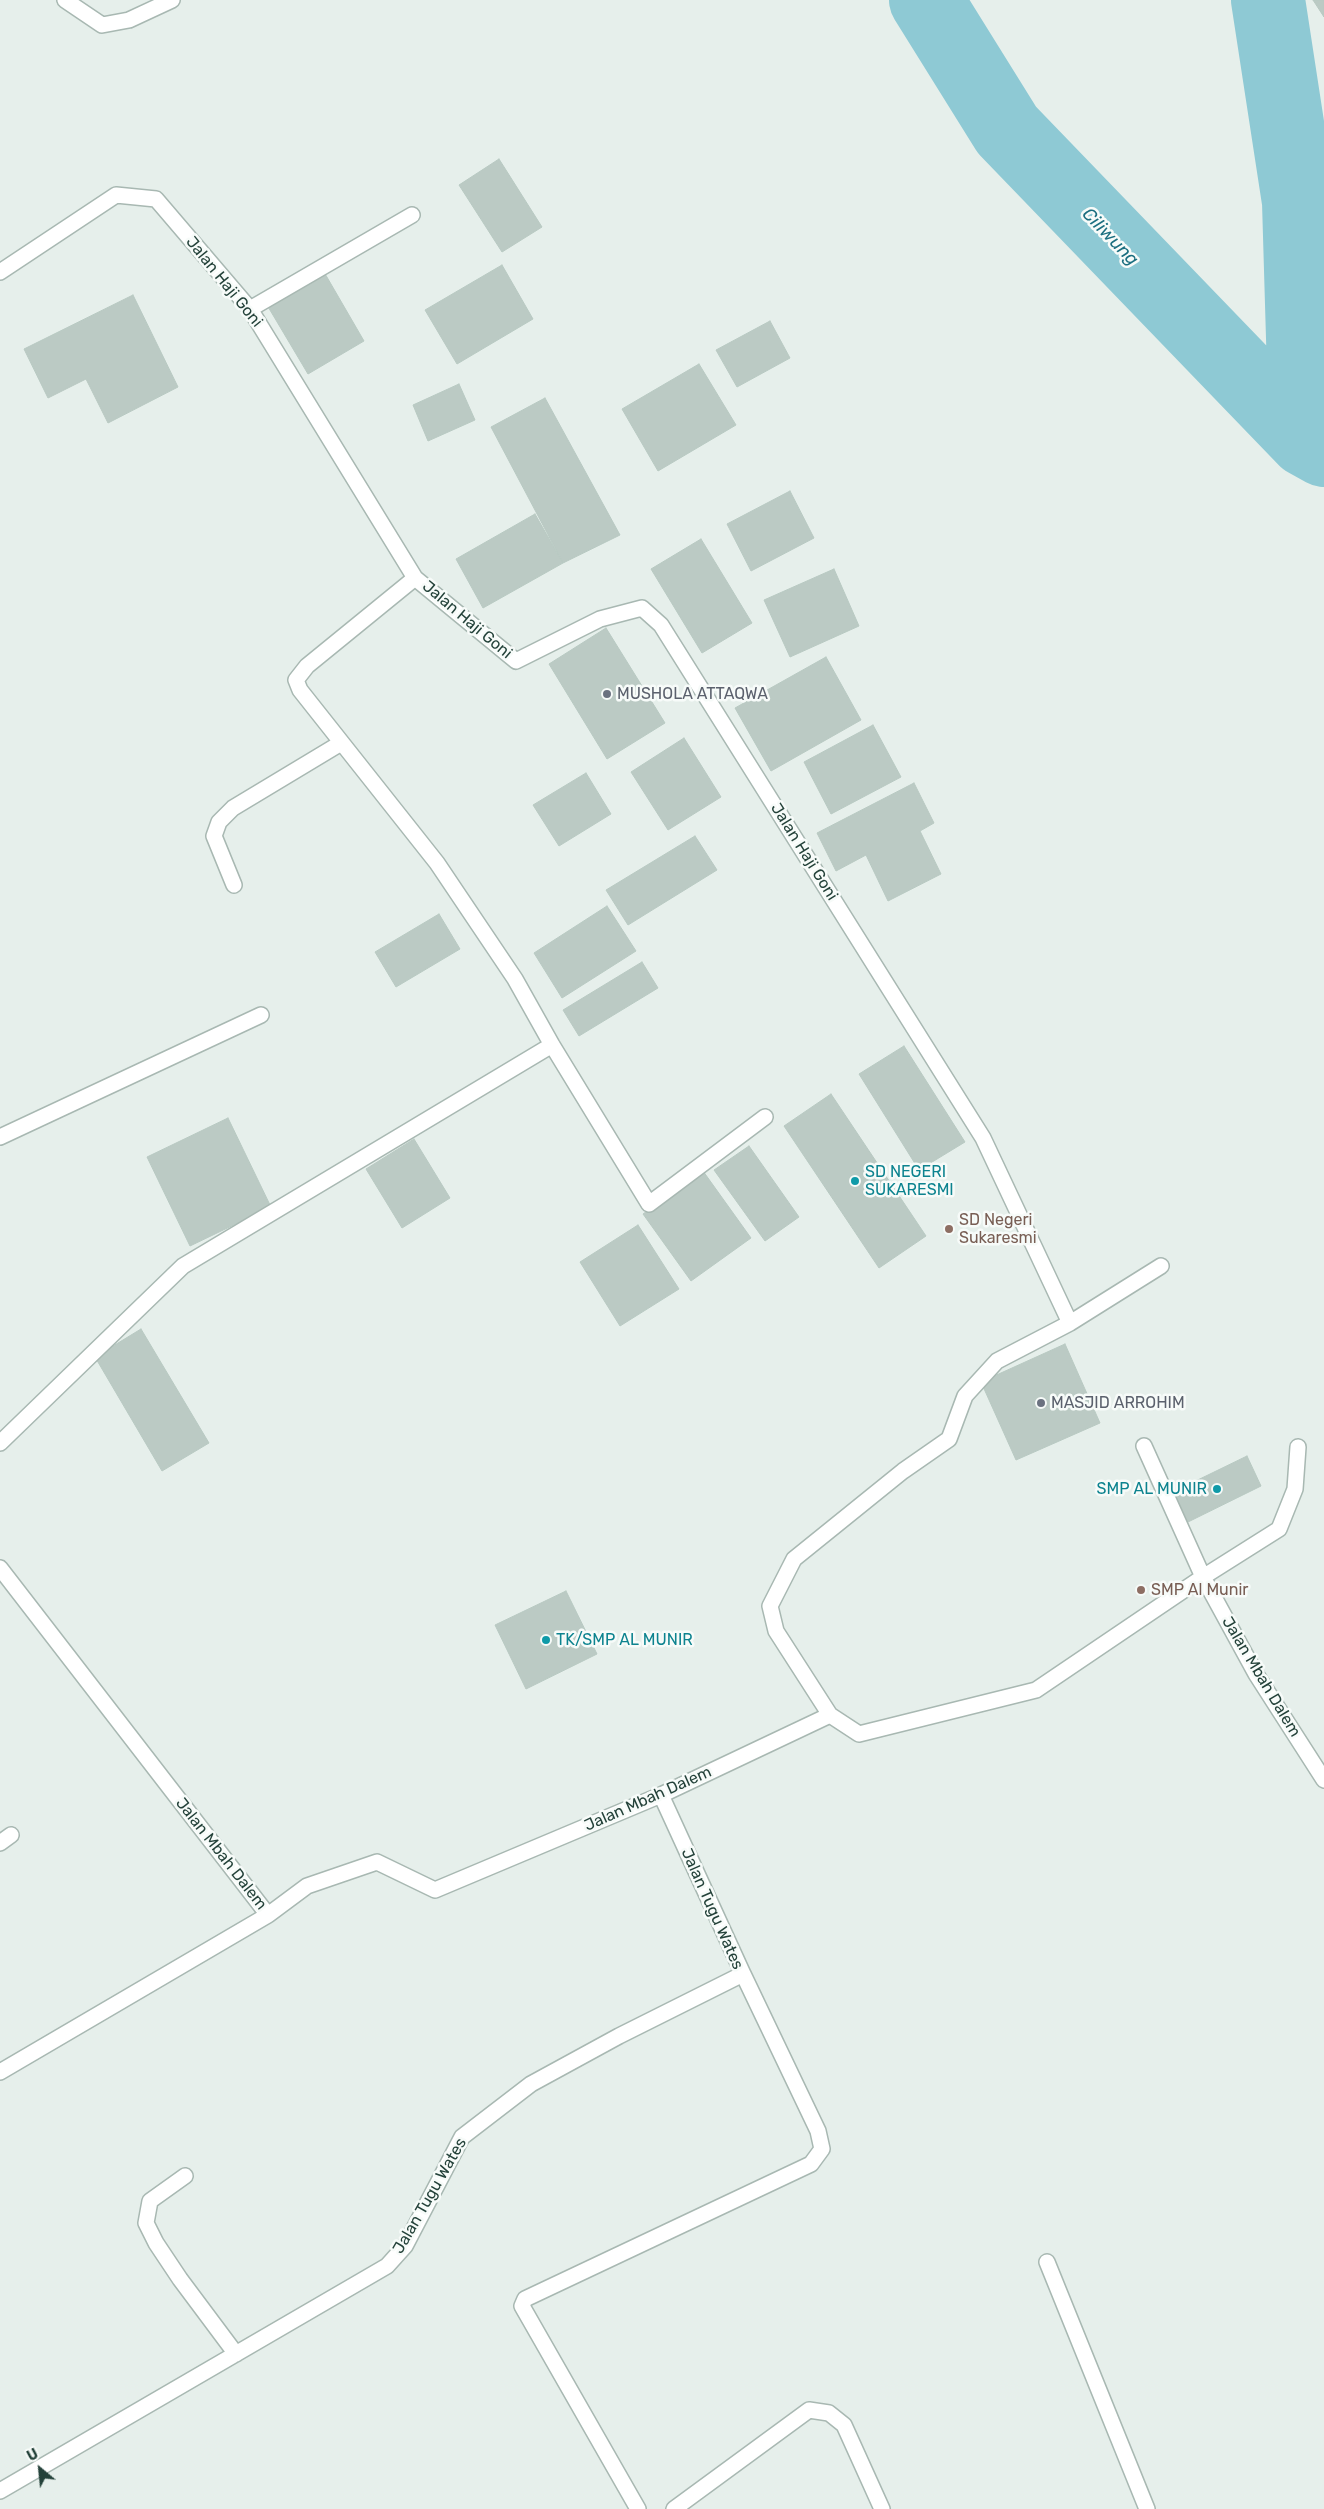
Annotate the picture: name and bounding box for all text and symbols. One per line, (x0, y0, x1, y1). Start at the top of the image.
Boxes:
water label: Ciliwung (1077, 204, 1143, 270)
street label: Jalan Haji Goni (182, 233, 266, 331)
street label: Jalan Haji Goni (418, 577, 516, 663)
place label: MUSHOLA ATTAQWA (617, 684, 768, 704)
marker: MUSHOLA ATTAQWA (601, 688, 613, 700)
street label: Jalan Haji Goni (766, 800, 842, 904)
place label: SD NEGERI SUKARESMI (865, 1162, 954, 1200)
marker: SD NEGERI SUKARESMI (849, 1175, 861, 1187)
place label: SD Negeri Sukaresmi (959, 1210, 1037, 1248)
marker: SD Negeri Sukaresmi (943, 1223, 955, 1235)
place label: MASJID ARROHIM (1051, 1393, 1185, 1413)
marker: MASJID ARROHIM (1035, 1397, 1047, 1409)
place label: SMP AL MUNIR (1097, 1479, 1207, 1499)
marker: SMP AL MUNIR (1211, 1483, 1223, 1495)
place label: SMP Al Munir (1151, 1580, 1248, 1600)
marker: SMP Al Munir (1135, 1584, 1147, 1596)
street label: Jalan Mbah Dalem (1218, 1613, 1304, 1741)
place label: TK/SMP AL MUNIR (556, 1630, 693, 1650)
marker: TK/SMP AL MUNIR (540, 1634, 552, 1646)
street label: Jalan Mbah Dalem (582, 1762, 714, 1836)
street label: Jalan Mbah Dalem (171, 1794, 271, 1914)
street label: Jalan Tugu Wates (677, 1845, 747, 1973)
street label: Jalan Tugu Wates (389, 2135, 471, 2257)
north arrow (15, 2444, 65, 2494)
text: U (24, 2445, 41, 2465)

